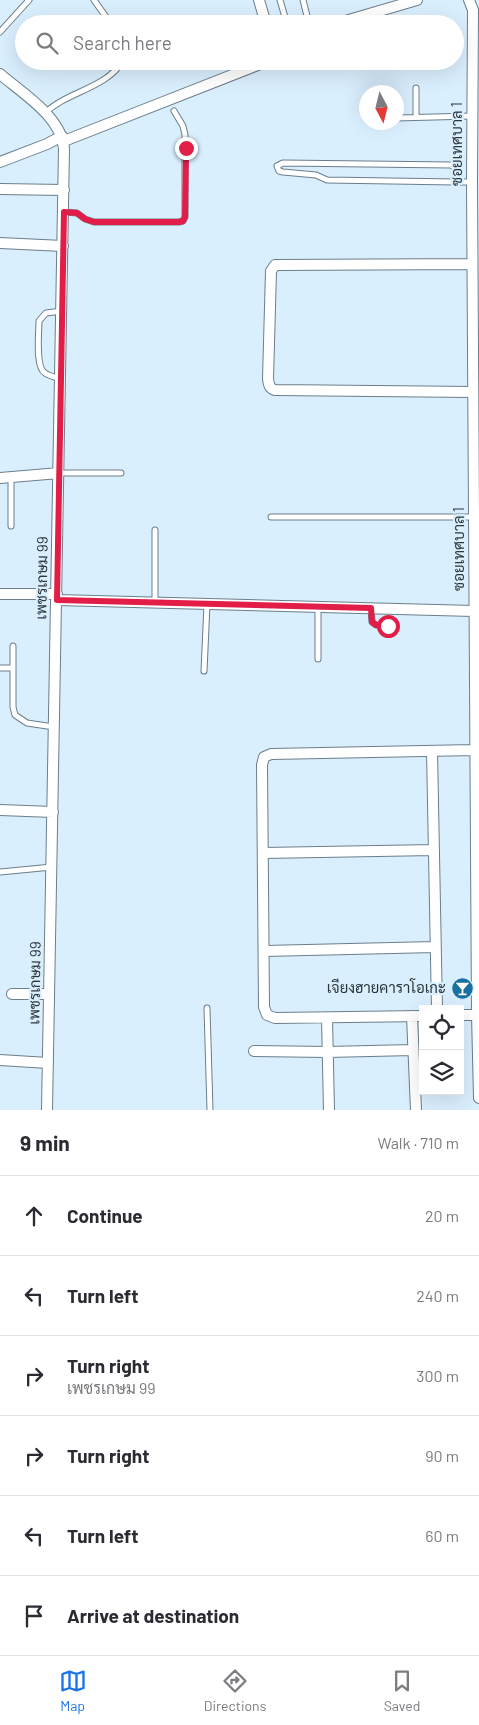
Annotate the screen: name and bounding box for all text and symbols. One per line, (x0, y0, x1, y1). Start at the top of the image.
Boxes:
search box (15, 15, 464, 70)
icon: search (33, 29, 61, 57)
text: Search here (73, 31, 172, 54)
north arrow (359, 85, 404, 130)
street label: ซอยเทศบาล 1 (447, 102, 465, 186)
route end (175, 137, 198, 160)
street label: ซอยเทศบาล 1 (449, 507, 467, 591)
street label: เพชรเกษม 99 (31, 536, 51, 620)
route start (377, 615, 400, 638)
street label: เพชรเกษม 99 (24, 941, 44, 1025)
bar icon: เจียงฮายคาราโอเกะ (450, 976, 474, 1000)
place label: เจียงฮายคาราโอเกะ (327, 978, 446, 996)
map controls (419, 1005, 464, 1095)
button: locate (419, 1005, 464, 1050)
button: layers (419, 1050, 464, 1095)
text: 9 min (20, 1130, 70, 1155)
text: Walk · 710 m (377, 1133, 459, 1152)
icon: ahead (20, 1202, 48, 1230)
text: Continue (67, 1204, 143, 1227)
text: 20 m (425, 1206, 459, 1225)
icon: left (20, 1282, 48, 1310)
text: Turn left (67, 1284, 138, 1307)
text: 240 m (416, 1286, 459, 1305)
text: Turn right (67, 1354, 149, 1377)
icon: right (20, 1362, 48, 1390)
text: 300 m (416, 1366, 459, 1385)
text: เพชรเกษม 99 (67, 1378, 156, 1397)
icon: right (20, 1442, 48, 1470)
text: Turn right (67, 1444, 149, 1467)
text: 90 m (425, 1446, 459, 1465)
icon: left (20, 1522, 48, 1550)
text: Turn left (67, 1524, 138, 1547)
text: 60 m (425, 1526, 459, 1545)
icon: arrive (20, 1602, 48, 1630)
text: Arrive at destination (67, 1604, 239, 1627)
tab: Map (59, 1667, 87, 1714)
tab: Directions (204, 1667, 266, 1714)
tab: Saved (384, 1667, 420, 1714)

